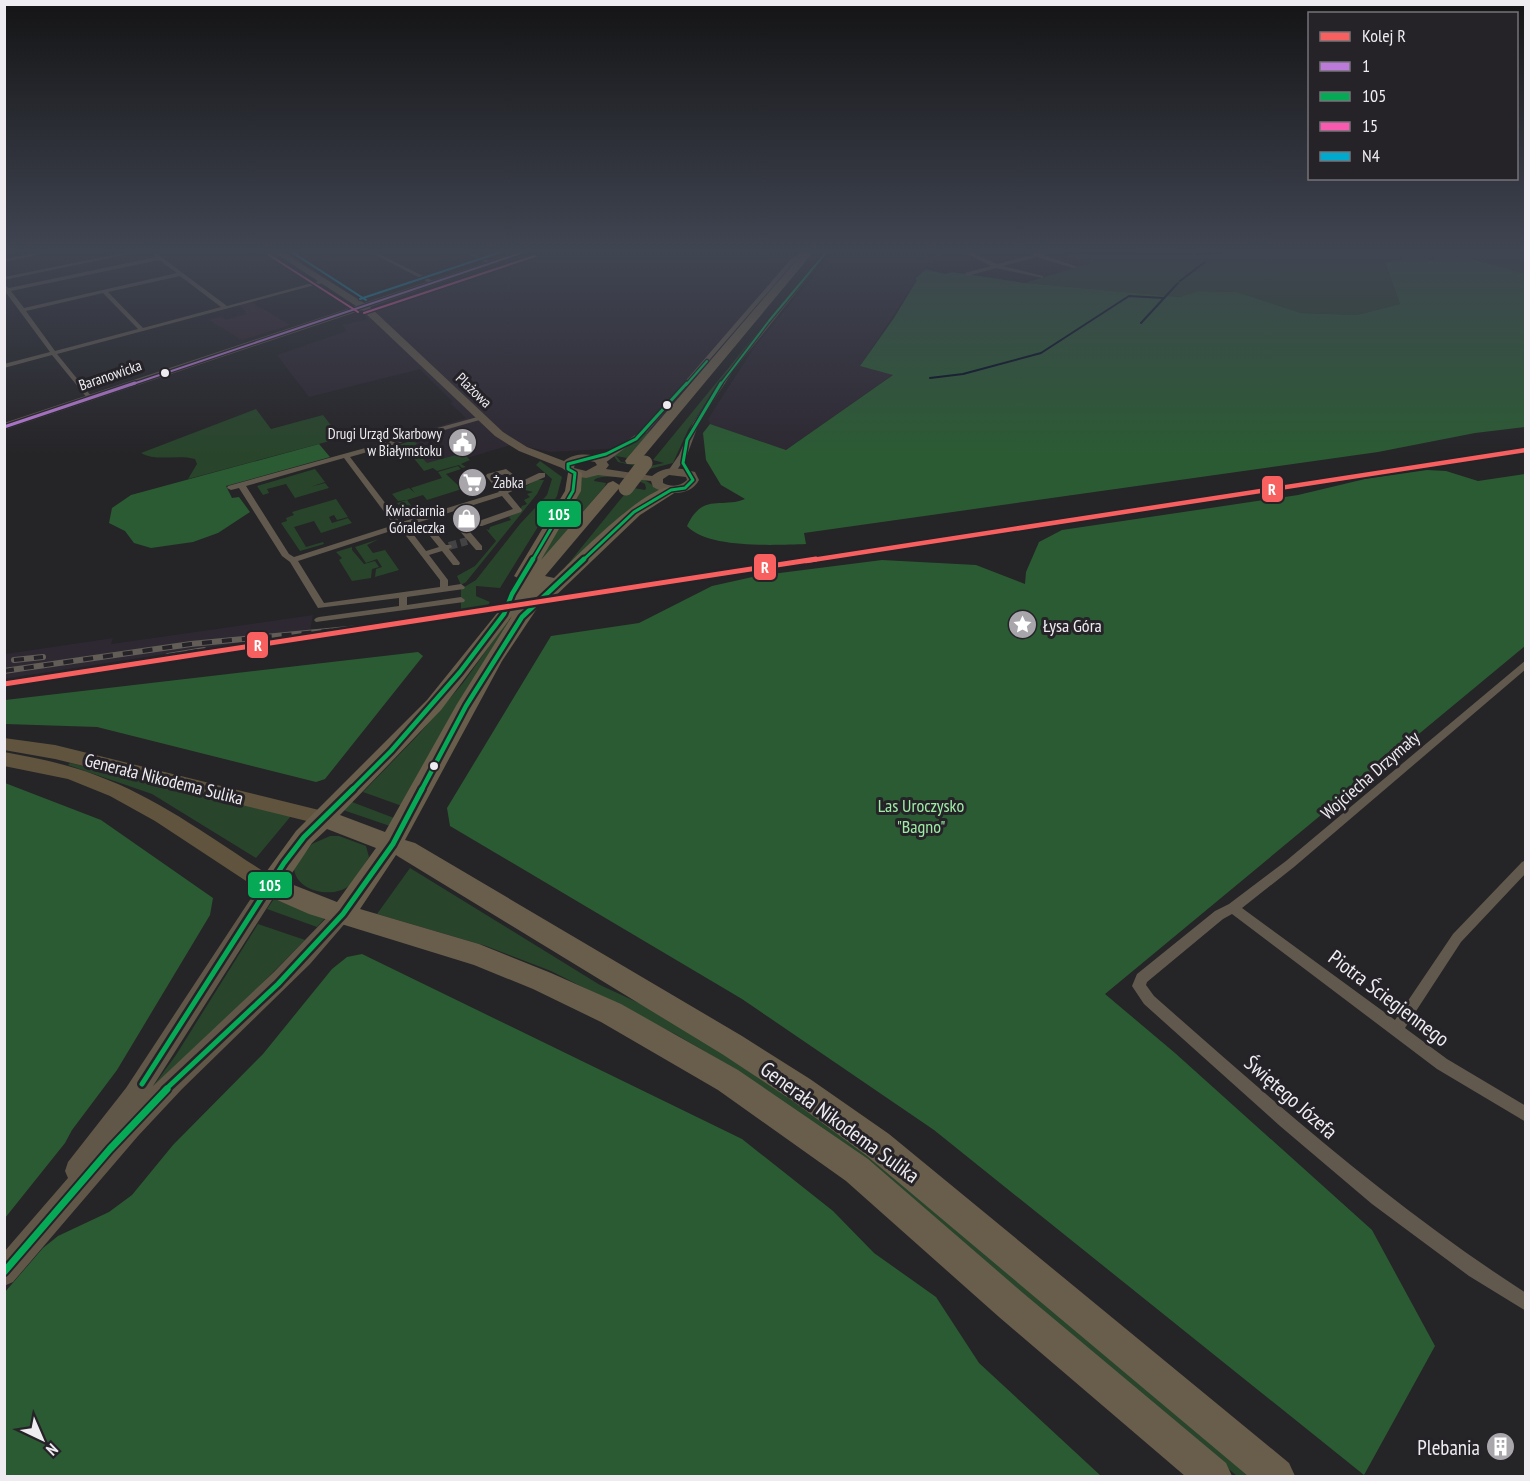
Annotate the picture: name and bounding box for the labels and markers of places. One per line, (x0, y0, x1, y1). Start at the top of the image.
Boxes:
unlabelled marker (159, 367, 171, 379)
unlabelled marker (661, 399, 673, 411)
place label: Drugi Urząd Skarbowy w Białymstoku (328, 424, 442, 460)
public building icon: Drugi Urząd Skarbowy w Białymstoku (447, 426, 479, 458)
supermarket icon: Żabka (456, 466, 488, 498)
place label: Żabka (493, 473, 524, 492)
place label: Kwiaciarnia Góraleczka (386, 501, 445, 537)
shop icon: Kwiaciarnia Góraleczka (450, 503, 482, 535)
place icon: Łysa Góra (1006, 609, 1038, 641)
place label: Łysa Góra (1043, 614, 1102, 637)
unlabelled marker (428, 760, 440, 772)
building icon: Plebania (1485, 1431, 1517, 1463)
place label: Plebania (1417, 1434, 1480, 1461)

